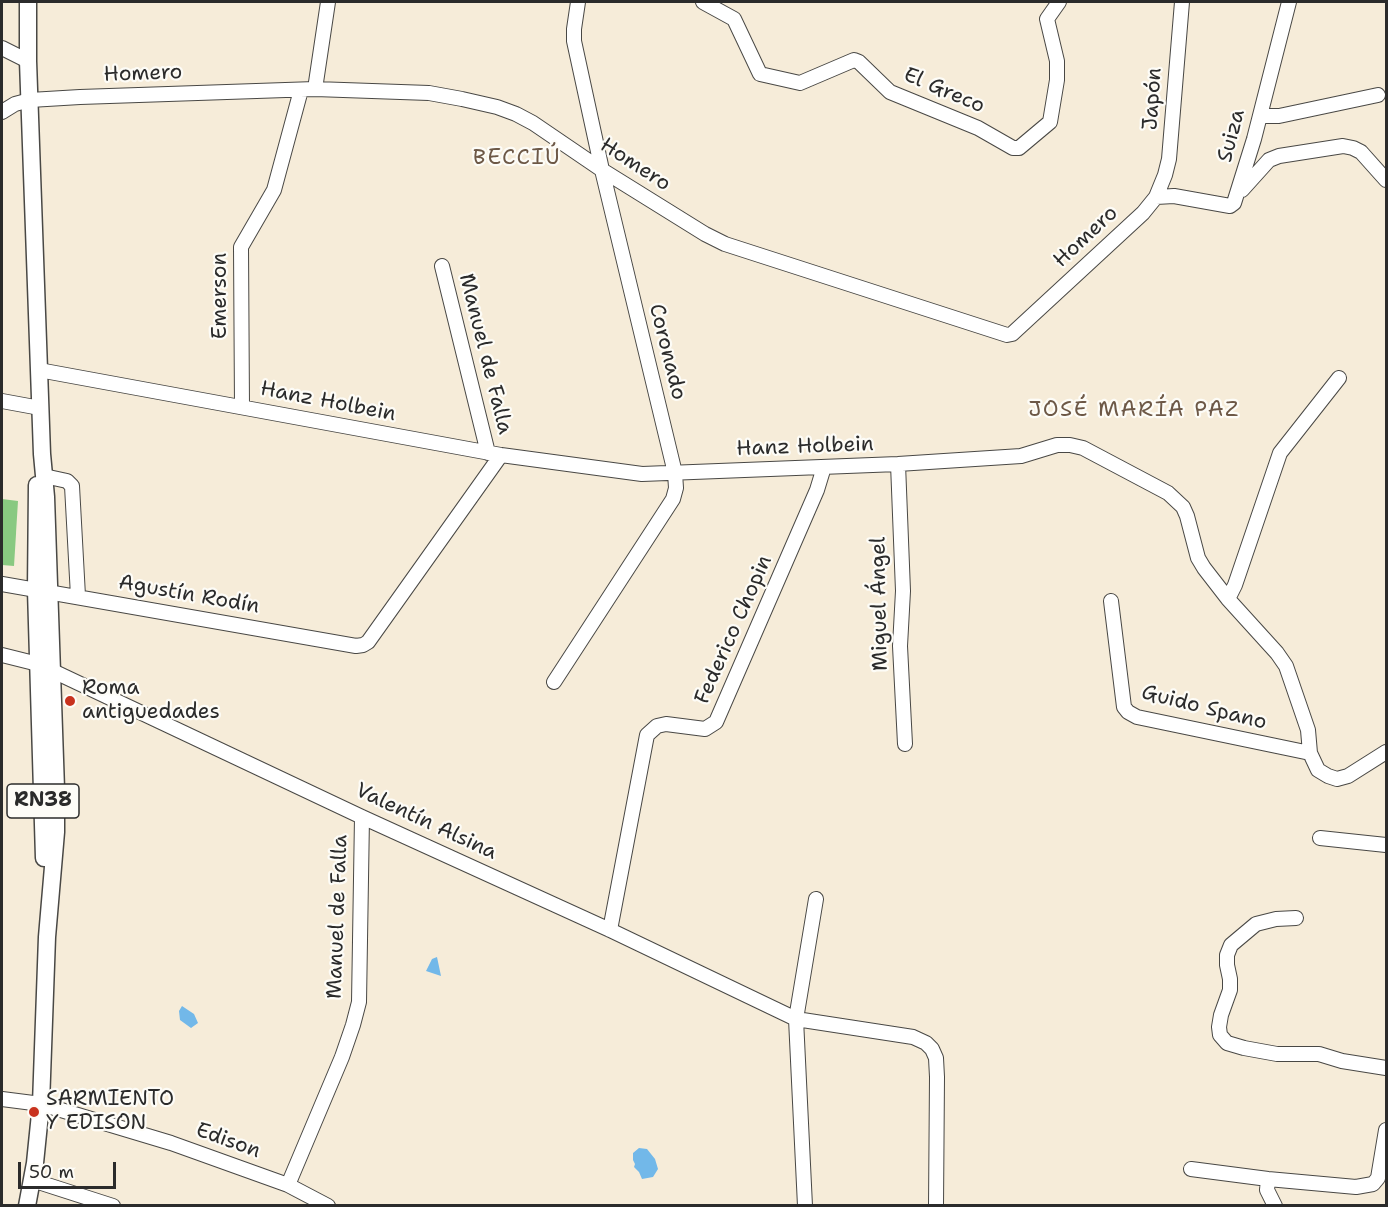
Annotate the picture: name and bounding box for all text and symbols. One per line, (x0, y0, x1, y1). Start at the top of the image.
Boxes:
street label: Homero (103, 60, 183, 88)
street label: El Greco (900, 63, 988, 119)
street label: Japón (1138, 67, 1168, 131)
street label: Suiza (1213, 107, 1251, 165)
street label: Homero (595, 133, 675, 197)
district label: BECCIÚ (473, 145, 561, 171)
street label: Homero (1049, 201, 1123, 273)
street label: Emerson (208, 253, 234, 339)
street label: Manuel de Falla (453, 271, 517, 437)
street label: Coronado (643, 301, 691, 403)
street label: Hanz Holbein (258, 377, 398, 427)
district label: JOSÉ MARÍA PAZ (1028, 397, 1240, 423)
street label: Hanz Holbein (736, 432, 874, 462)
street label: Miguel Ángel (866, 537, 894, 671)
street label: Federico Chopin (690, 552, 778, 708)
street label: Agustín Rodín (117, 570, 261, 620)
place label: Roma antiguedades (82, 676, 220, 726)
street label: Guido Spano (1139, 680, 1269, 736)
marker: Roma antiguedades (63, 694, 77, 708)
street label: Valentín Alsina (351, 778, 501, 866)
road number: RN38 (7, 784, 79, 818)
street label: Manuel de Falla (323, 834, 353, 1000)
place label: SARMIENTO Y EDISON (46, 1087, 174, 1137)
marker: SARMIENTO Y EDISON (27, 1105, 41, 1119)
street label: Edison (192, 1118, 264, 1164)
scale bar (21, 1150, 118, 1188)
text: 50 m (29, 1160, 74, 1184)

